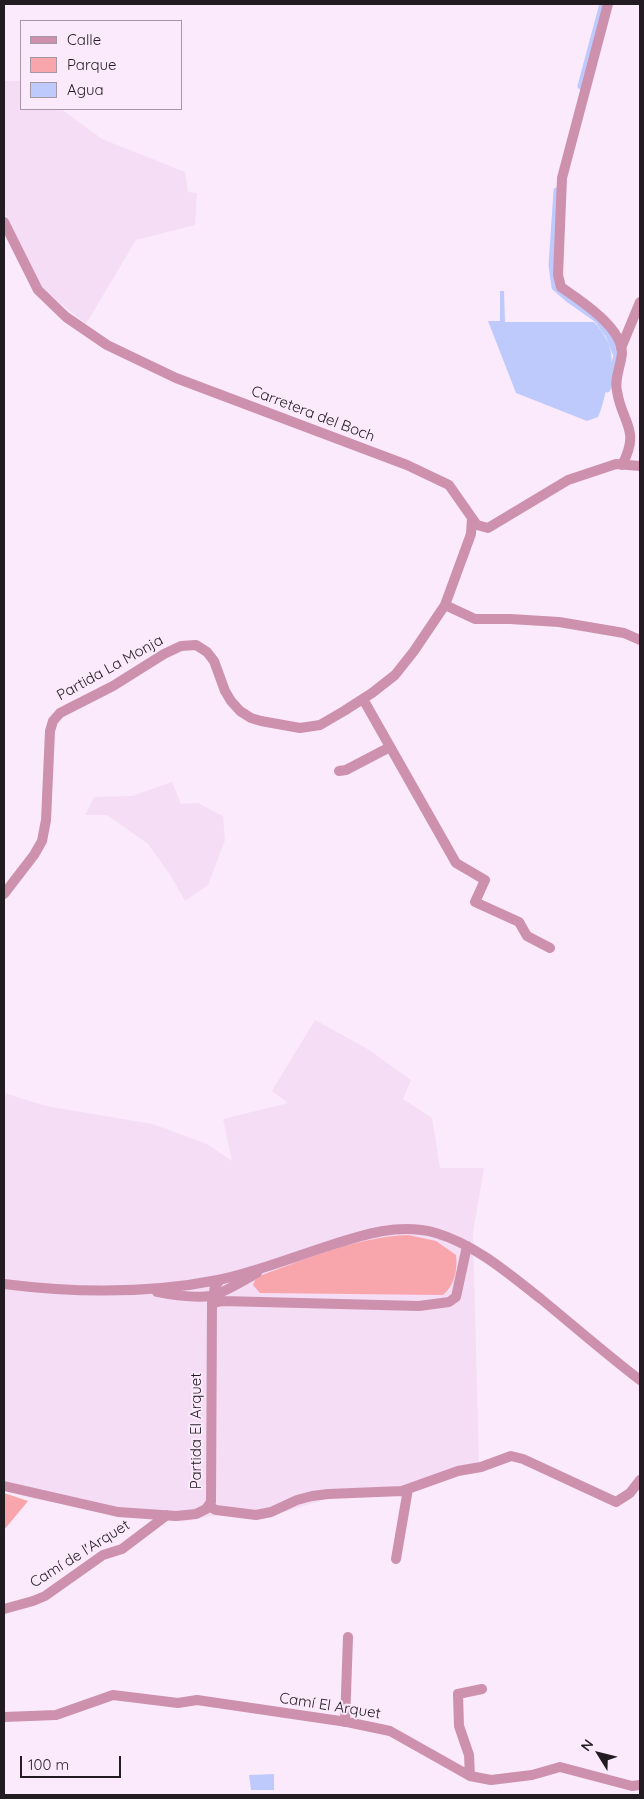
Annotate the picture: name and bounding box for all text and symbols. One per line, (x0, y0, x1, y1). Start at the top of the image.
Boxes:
legend (20, 20, 182, 110)
text: Calle (67, 30, 101, 49)
text: Parque (67, 55, 117, 74)
text: Agua (67, 80, 104, 99)
street label: Carretera del Boch (249, 382, 377, 446)
street label: Partida La Monja (54, 631, 166, 705)
street label: Partida El Arquet (187, 1373, 205, 1489)
street label: Camí de l'Arquet (27, 1516, 133, 1592)
street label: Camí El Arquet (278, 1689, 382, 1723)
north arrow (574, 1729, 624, 1779)
text: N (577, 1736, 597, 1755)
scale bar (22, 1746, 124, 1778)
text: 100 m (28, 1755, 69, 1774)

